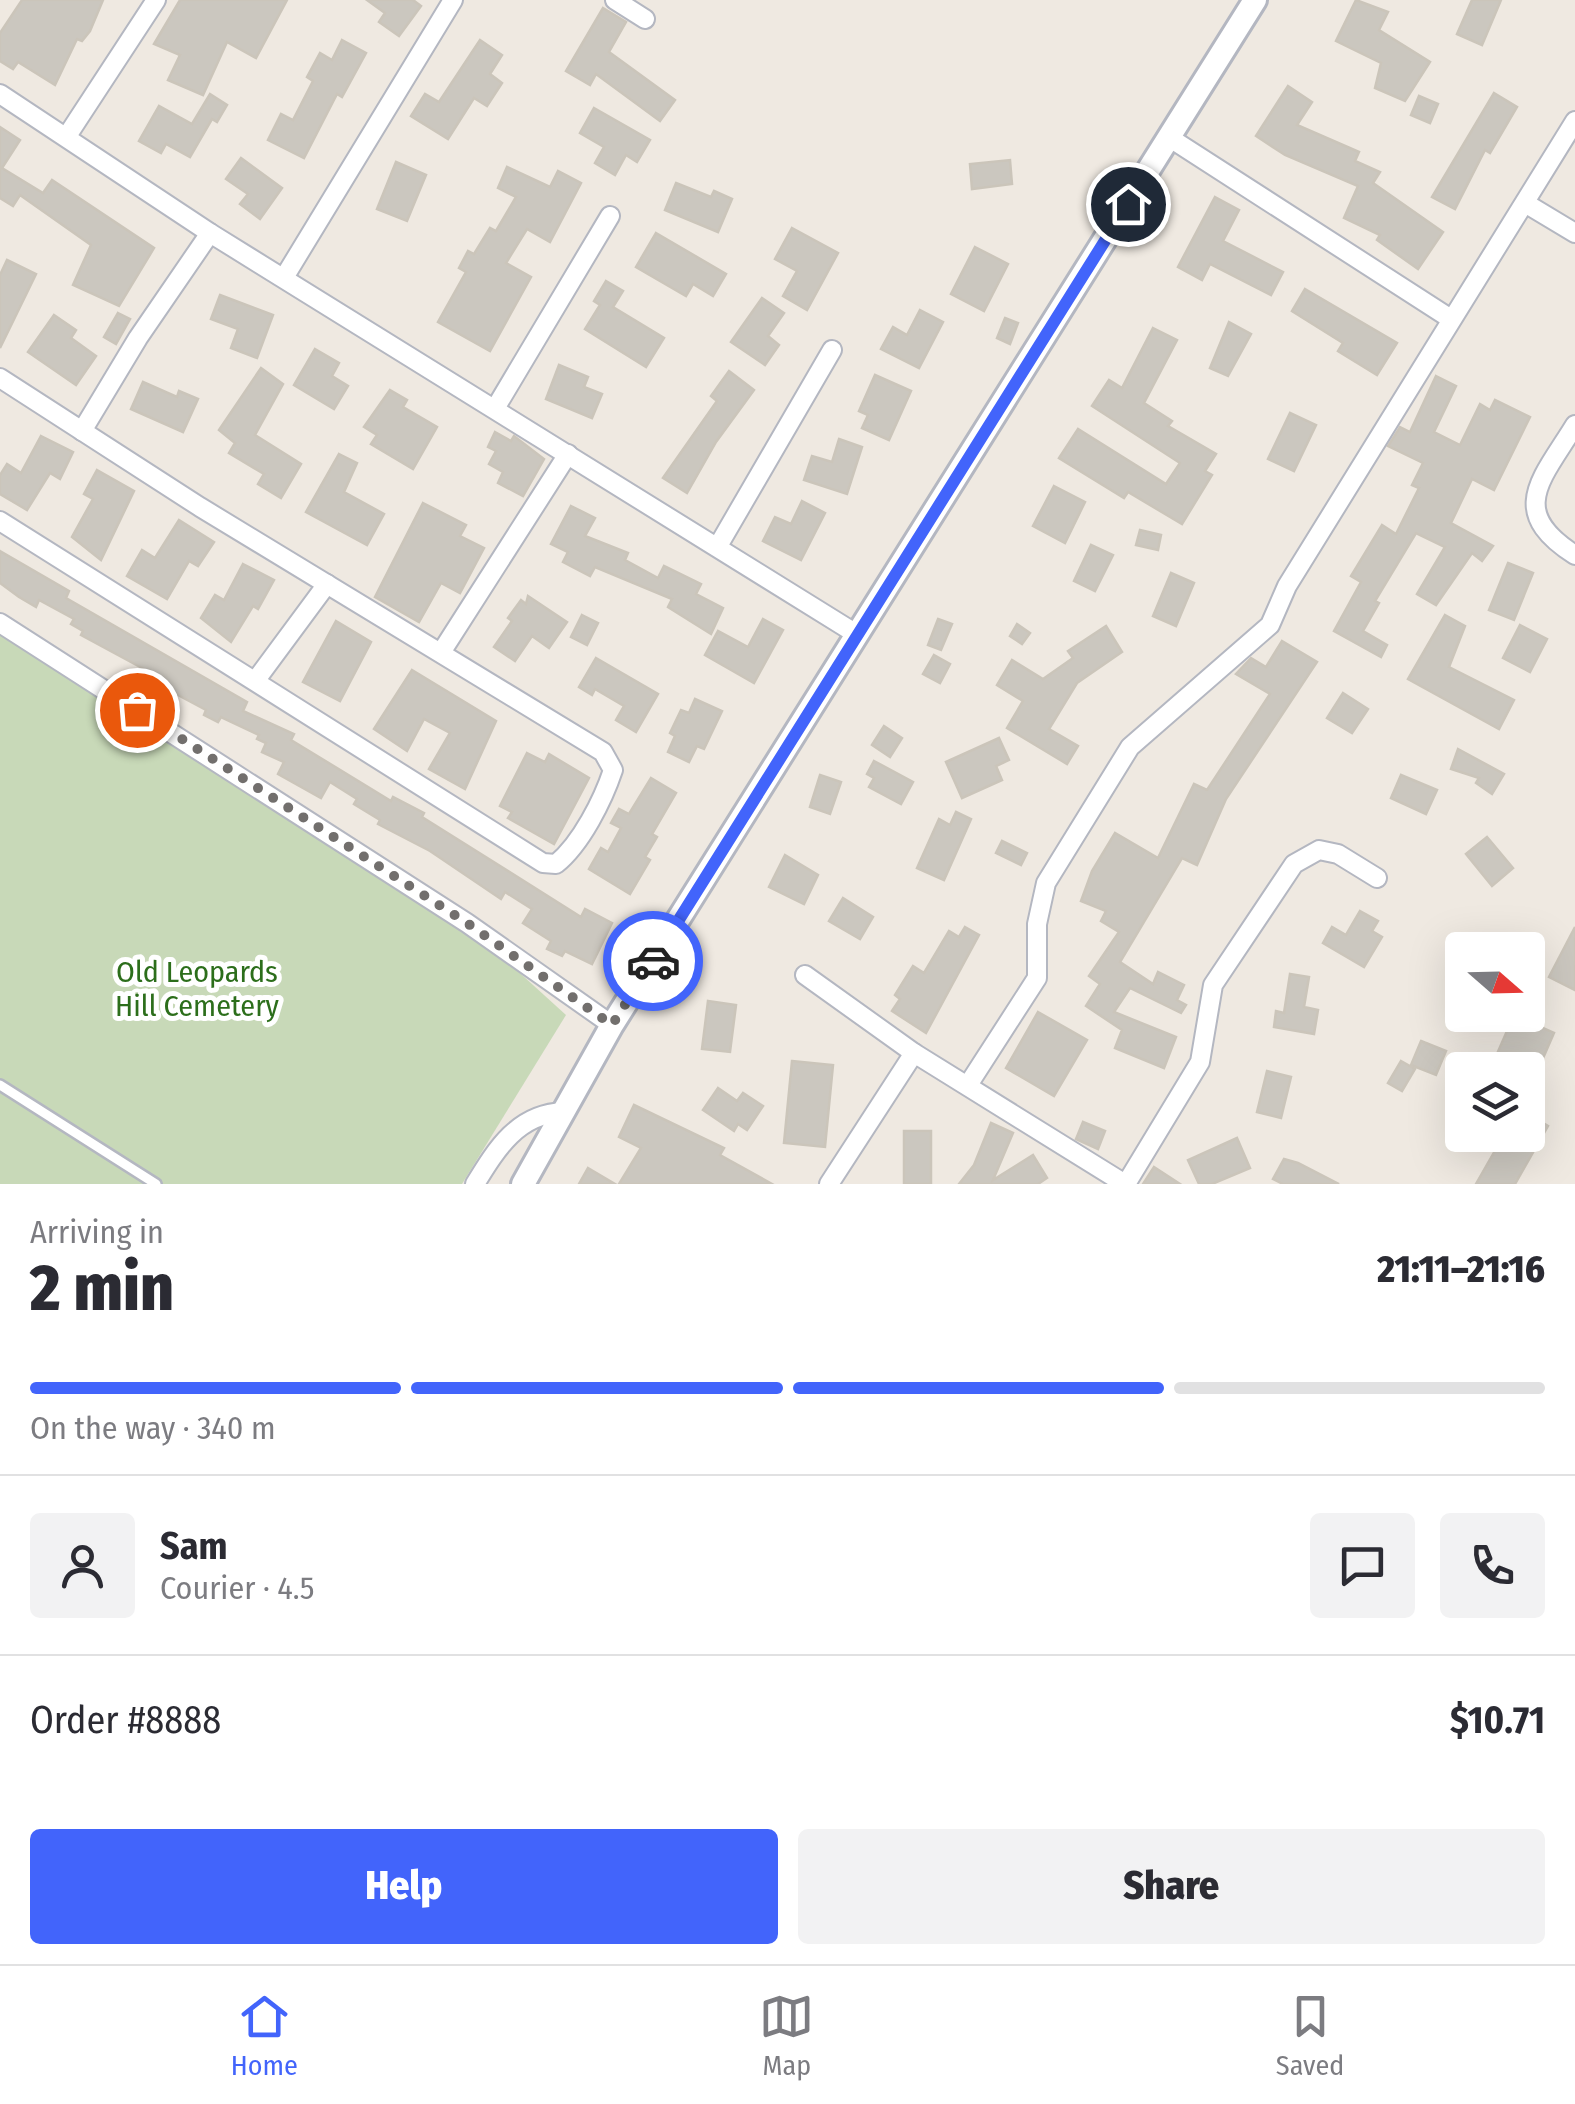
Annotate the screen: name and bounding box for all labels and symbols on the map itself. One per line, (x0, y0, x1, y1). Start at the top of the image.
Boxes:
pin (1086, 162, 1171, 247)
pin (95, 668, 180, 753)
courier (603, 911, 703, 1011)
north arrow (1445, 932, 1545, 1032)
park label: Old Leopards Hill Cemetery (115, 954, 280, 1024)

